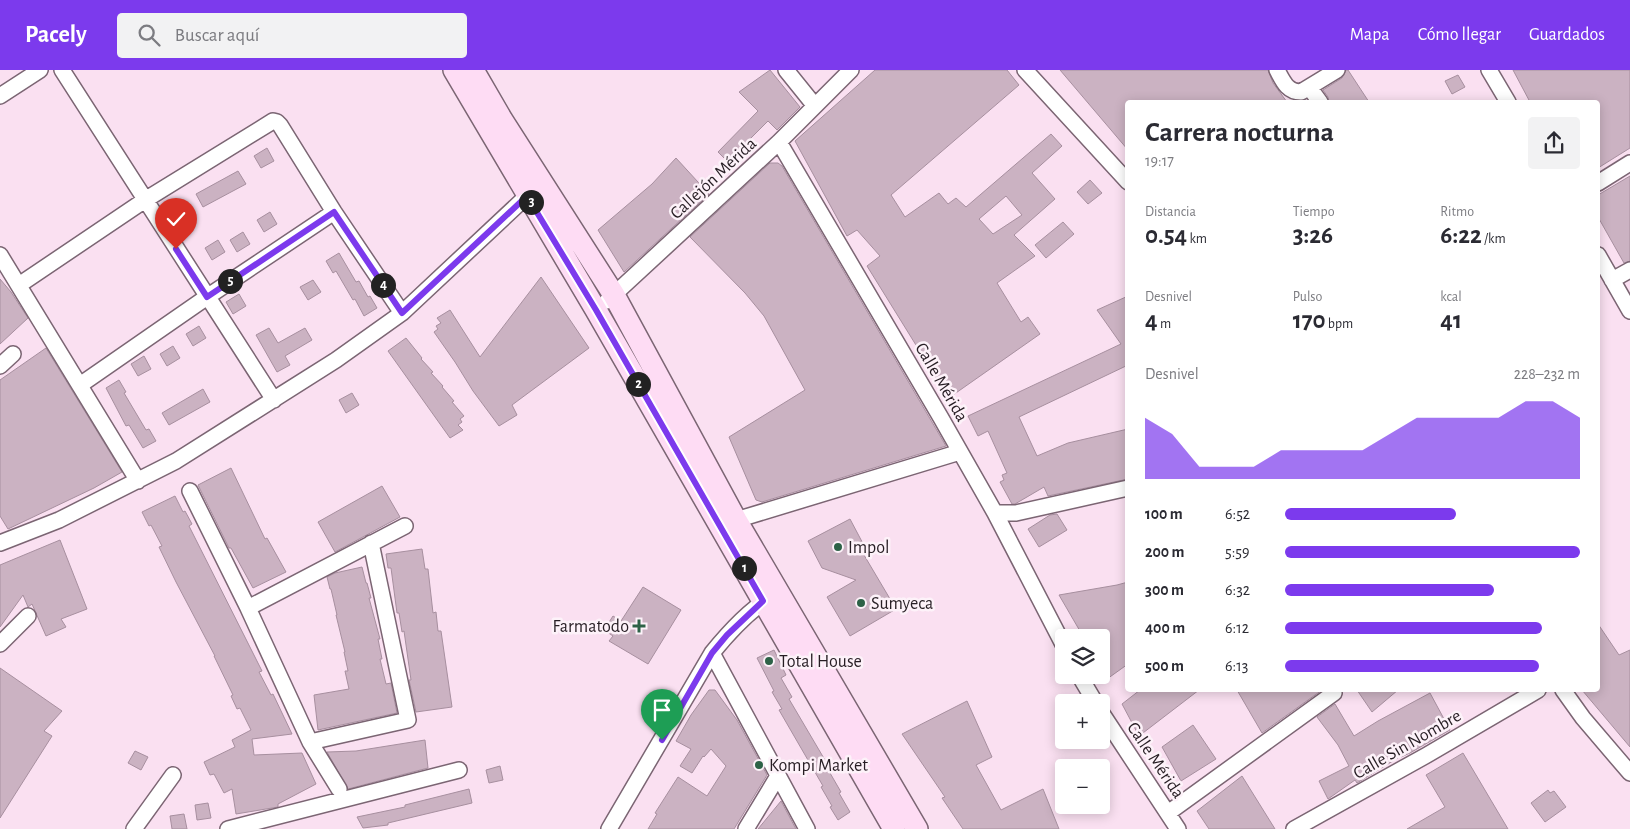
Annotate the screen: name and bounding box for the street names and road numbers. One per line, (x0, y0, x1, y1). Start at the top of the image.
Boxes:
street label: Callejón Mérida (667, 134, 760, 223)
street label: Calle Mérida (911, 340, 971, 425)
street label: Calle Sin Nombre (1351, 707, 1464, 783)
street label: Calle Mérida (1123, 719, 1187, 802)

